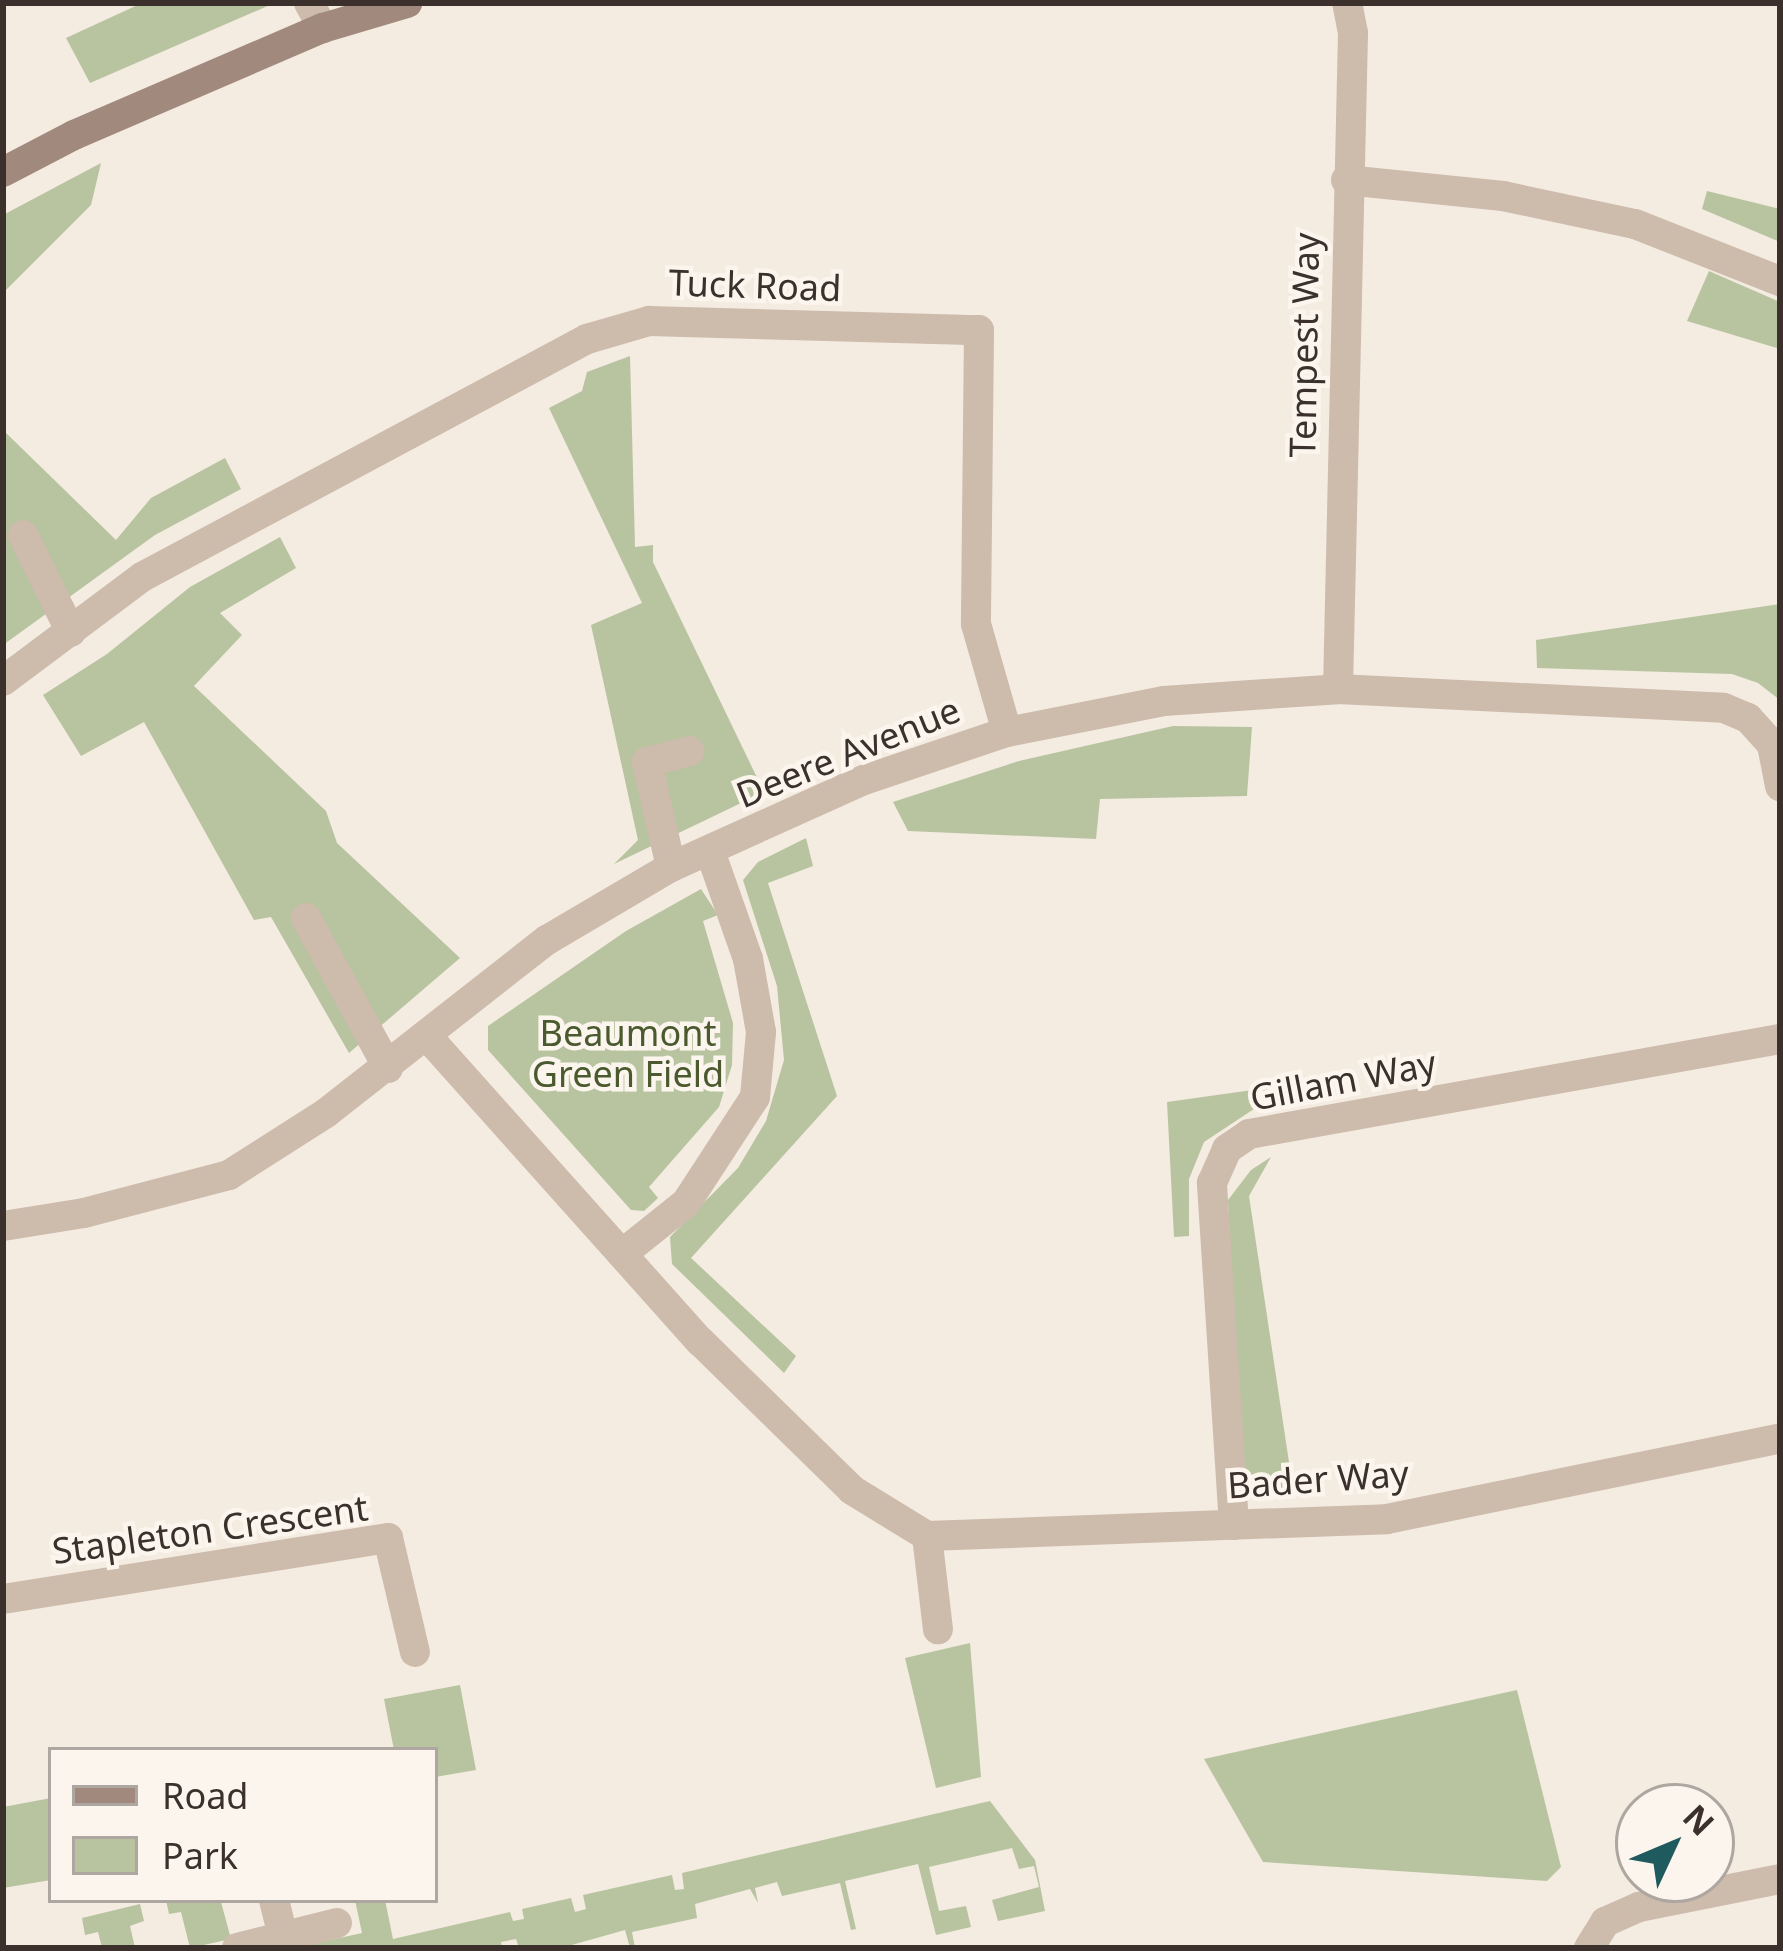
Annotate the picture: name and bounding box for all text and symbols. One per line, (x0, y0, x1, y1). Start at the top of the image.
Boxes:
street label: Tempest Way (1280, 232, 1328, 458)
street label: Tuck Road (668, 260, 842, 310)
street label: Deere Avenue (730, 688, 966, 816)
park label: Beaumont Green Field (532, 1010, 724, 1095)
street label: Gillam Way (1246, 1041, 1440, 1119)
street label: Bader Way (1226, 1451, 1410, 1507)
street label: Stapleton Crescent (49, 1485, 371, 1573)
legend (48, 1747, 438, 1903)
text: Road (162, 1771, 249, 1820)
north arrow (1615, 1783, 1735, 1903)
text: N (1674, 1794, 1725, 1845)
text: Park (162, 1831, 238, 1880)

